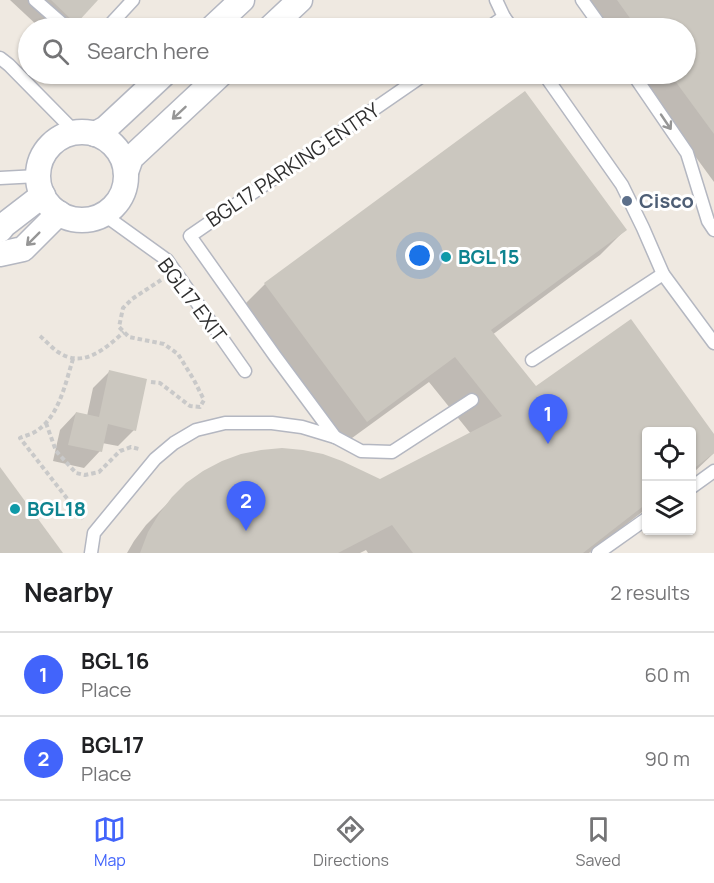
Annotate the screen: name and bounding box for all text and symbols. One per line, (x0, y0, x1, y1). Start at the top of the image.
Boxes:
search box (18, 18, 696, 84)
icon: search (39, 35, 72, 68)
text: Search here (87, 36, 209, 66)
street label: BGL17 PARKING ENTRY (201, 96, 385, 233)
one-way arrow (171, 106, 186, 121)
one-way arrow (660, 113, 672, 129)
place label: Cisco (639, 187, 694, 214)
marker: Cisco (620, 194, 634, 208)
one-way arrow (25, 232, 40, 247)
your location (405, 241, 434, 270)
place label: BGL 15 (458, 243, 519, 270)
marker: BGL 15 (439, 250, 453, 264)
street label: BGL17 EXIT (152, 252, 233, 347)
pin: 1 (528, 394, 568, 444)
map controls (642, 427, 696, 535)
button: locate (642, 427, 696, 481)
button: layers (642, 481, 696, 535)
pin: 2 (226, 482, 266, 531)
place label: BGL18 (27, 495, 86, 522)
marker: BGL18 (8, 502, 22, 516)
text: Nearby (24, 574, 113, 610)
text: 2 results (610, 579, 690, 606)
text: BGL 16 (81, 646, 149, 676)
text: 1 (39, 661, 48, 688)
text: 60 m (644, 661, 690, 688)
text: Place (81, 676, 131, 703)
text: BGL17 (81, 730, 144, 760)
text: 2 (38, 745, 49, 772)
text: 90 m (644, 745, 690, 772)
text: Place (81, 760, 131, 787)
tab: Map (93, 813, 126, 871)
tab: Directions (313, 813, 389, 871)
tab: Saved (576, 813, 621, 871)

